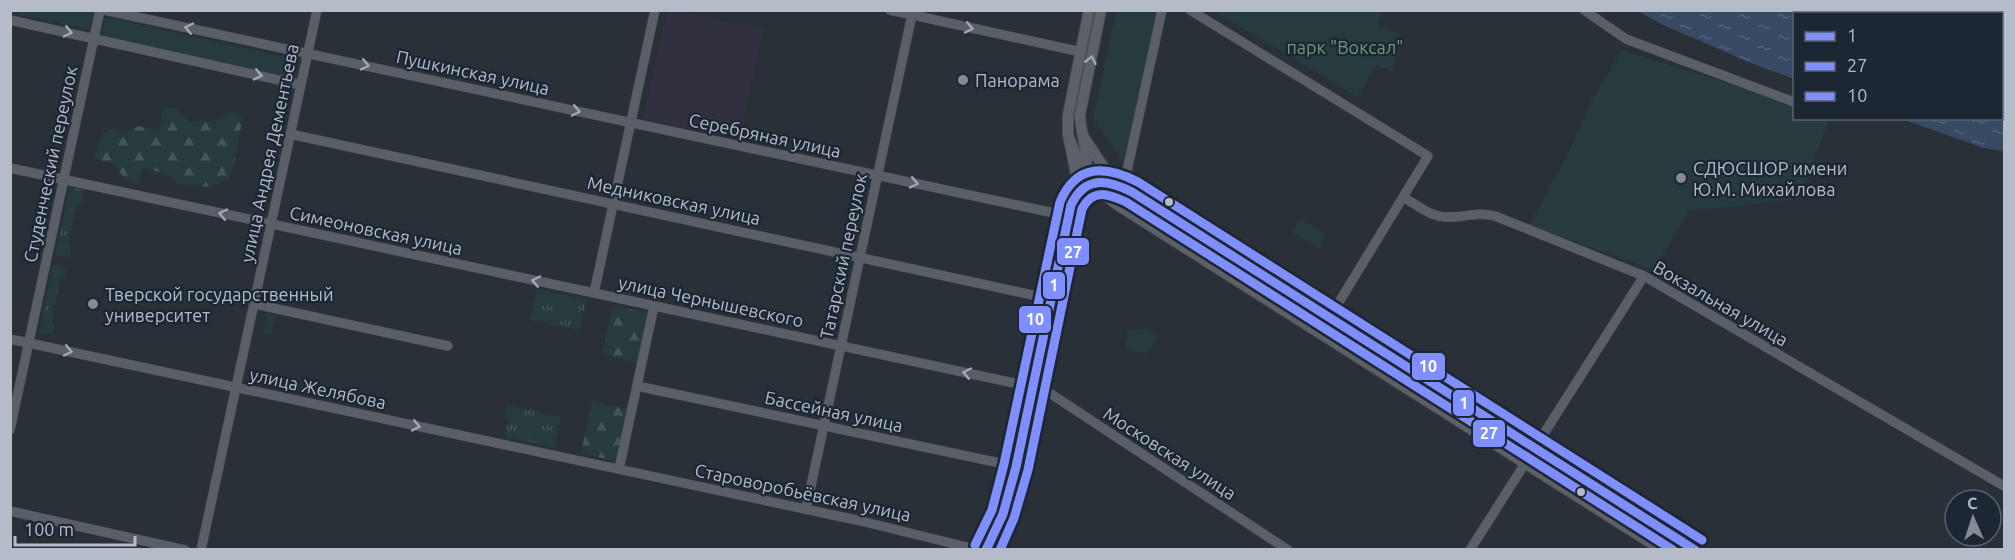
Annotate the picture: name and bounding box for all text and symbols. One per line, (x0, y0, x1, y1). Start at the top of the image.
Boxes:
legend (1793, 12, 2003, 120)
one-way arrow (964, 20, 974, 33)
one-way arrow (184, 22, 194, 35)
one-way arrow (62, 25, 72, 38)
text: 1 (1847, 25, 1857, 45)
park label: парк "Воксал" (1286, 37, 1404, 57)
street label: улица Андрея Дементьева (236, 42, 302, 264)
street label: Пушкинская улица (395, 46, 551, 98)
text: 27 (1847, 55, 1867, 75)
one-way arrow (1084, 56, 1097, 66)
one-way arrow (360, 58, 370, 71)
street label: Студенческий переулок (19, 64, 81, 264)
one-way arrow (253, 68, 263, 81)
place label: Панорама (975, 70, 1060, 90)
marker: Панорама (956, 73, 970, 87)
text: 10 (1847, 85, 1867, 105)
one-way arrow (571, 104, 581, 117)
street label: Серебряная улица (687, 109, 843, 161)
place label: СДЮСШОР имени Ю.М. Михайлова (1693, 158, 1847, 199)
street label: Татарский переулок (816, 171, 870, 341)
marker: СДЮСШОР имени Ю.М. Михайлова (1674, 171, 1688, 185)
street label: Медниковская улица (586, 172, 762, 228)
one-way arrow (908, 176, 918, 189)
unlabelled marker (1163, 196, 1175, 208)
street label: Симеоновская улица (288, 202, 464, 258)
one-way arrow (218, 208, 228, 221)
line badge: 27 (1056, 237, 1090, 266)
text: 27 (1064, 243, 1082, 261)
street label: Вокзальная улица (1650, 256, 1792, 350)
line badge: 1 (1042, 271, 1066, 300)
street label: улица Чернышевского (617, 272, 805, 330)
one-way arrow (532, 275, 542, 288)
text: 1 (1049, 276, 1059, 294)
place label: Тверской государственный университет (105, 284, 334, 325)
marker: Тверской государственный университет (86, 297, 100, 311)
line badge: 10 (1018, 305, 1052, 334)
text: 10 (1026, 310, 1044, 328)
one-way arrow (62, 344, 72, 357)
line badge: 10 (1411, 352, 1446, 381)
text: 10 (1419, 357, 1437, 375)
street label: улица Желябова (248, 364, 388, 412)
one-way arrow (963, 367, 973, 380)
street label: Бассейная улица (763, 387, 905, 435)
line badge: 1 (1452, 389, 1475, 417)
text: 1 (1459, 394, 1469, 412)
street label: Московская улица (1100, 403, 1240, 503)
one-way arrow (411, 419, 421, 432)
line badge: 27 (1472, 419, 1506, 448)
text: 27 (1480, 424, 1498, 442)
street label: Староворобьёвская улица (693, 459, 913, 525)
unlabelled marker (1575, 486, 1587, 498)
north arrow (1943, 488, 2003, 548)
text: С (1967, 494, 1978, 512)
scale bar (15, 509, 135, 547)
text: 100 m (24, 519, 74, 539)

